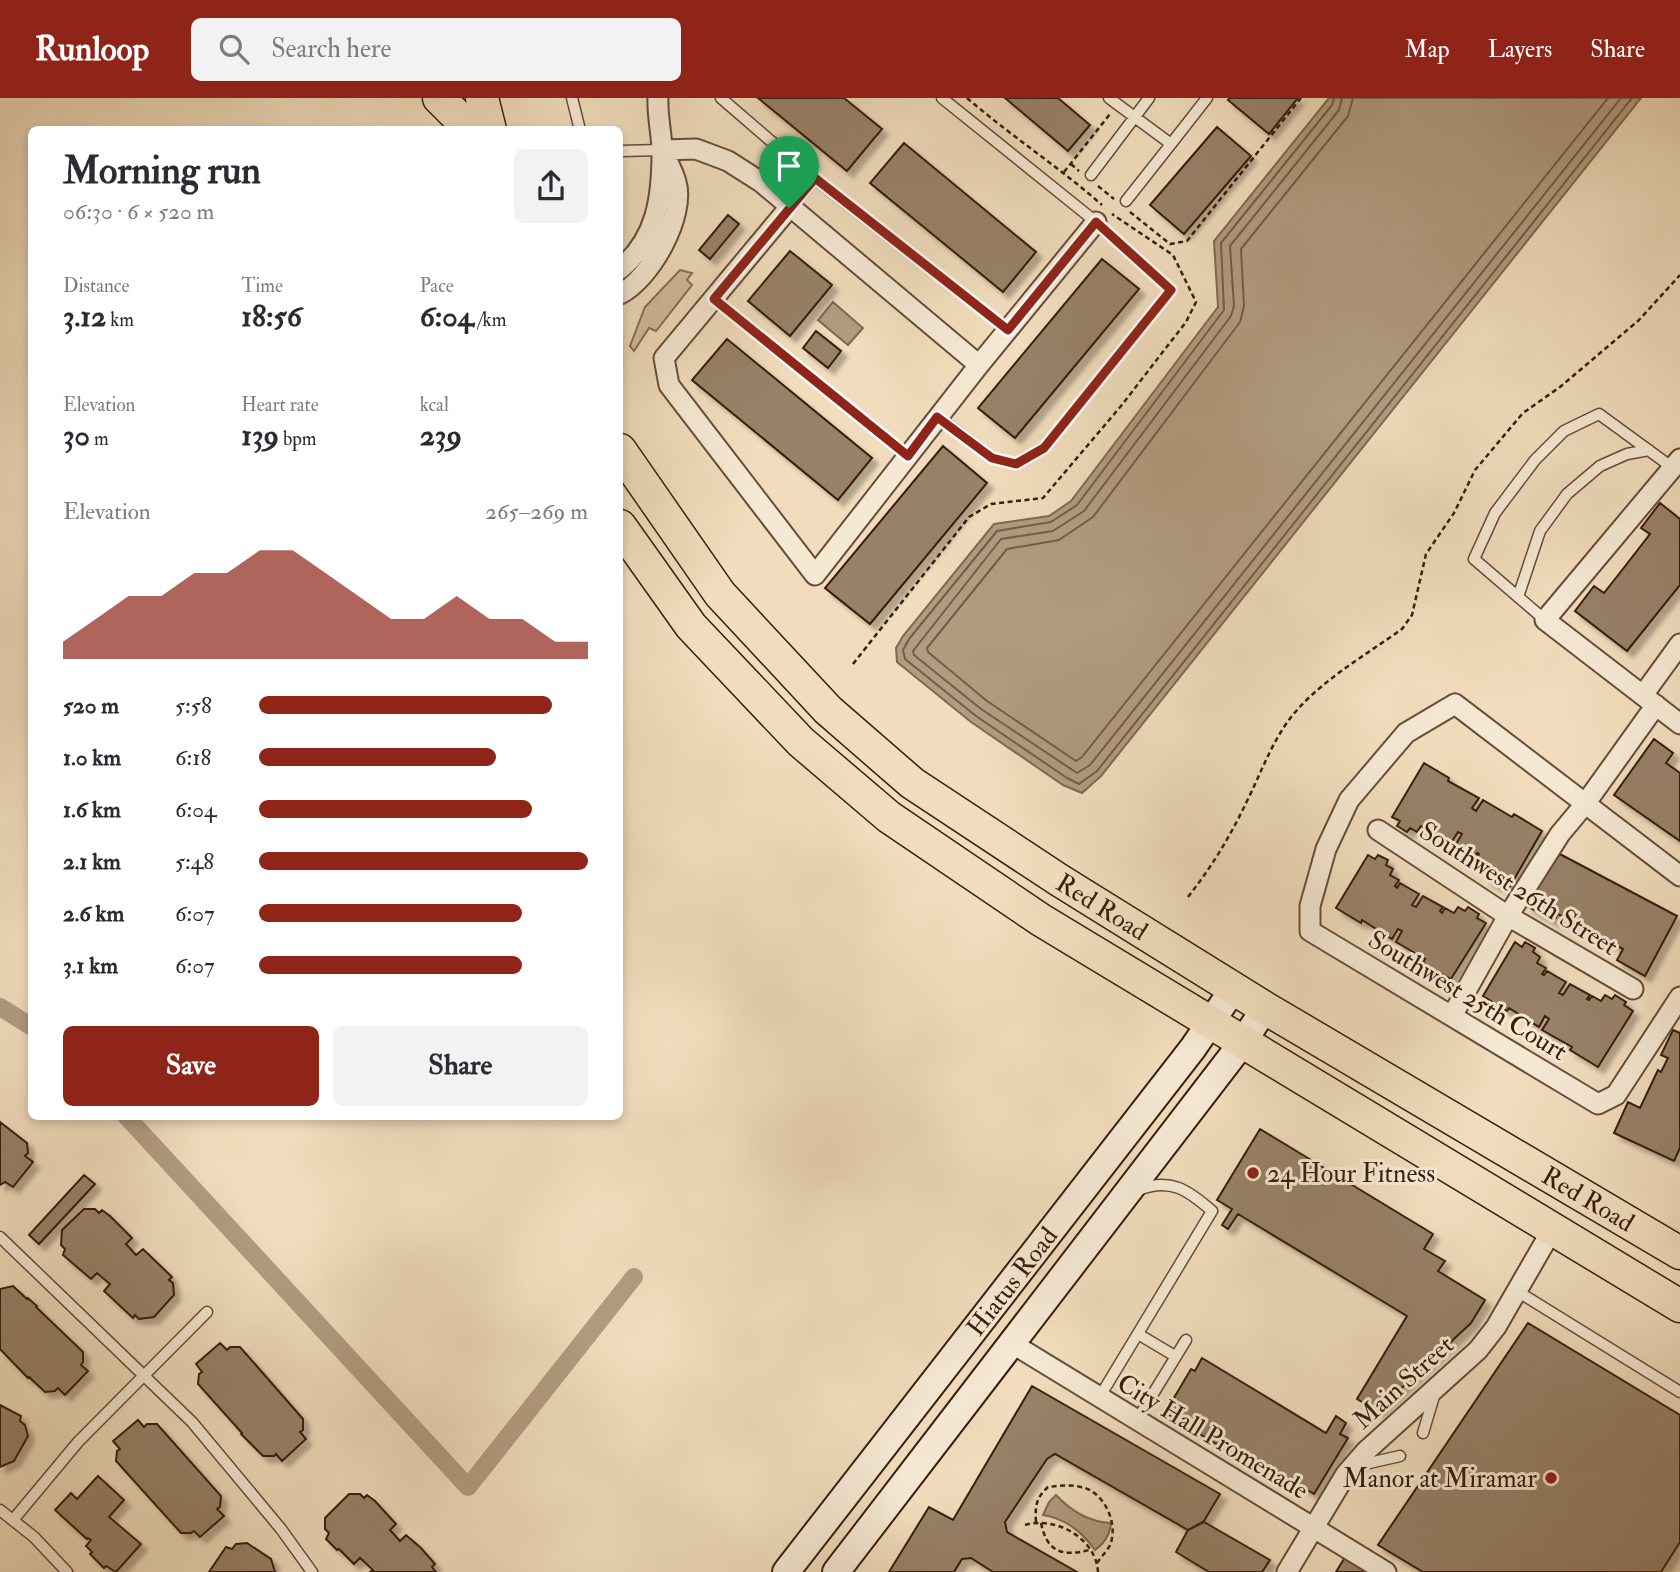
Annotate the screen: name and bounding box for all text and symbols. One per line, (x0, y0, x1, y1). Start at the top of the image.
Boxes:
search box (191, 18, 681, 81)
text: Runloop (35, 29, 149, 70)
icon: search (215, 30, 253, 68)
text: Search here (271, 33, 391, 65)
text: Map (1405, 34, 1450, 65)
text: Layers (1488, 34, 1552, 65)
text: Share (1590, 34, 1645, 65)
pin (759, 136, 819, 208)
text: Morning run (63, 147, 261, 195)
icon: arrive (770, 147, 808, 185)
button: share (514, 149, 588, 223)
text: 06:30 · 6 × 520 m (63, 197, 214, 226)
text: Distance (63, 274, 129, 298)
text: Time (241, 274, 283, 298)
text: Pace (420, 274, 454, 298)
text: 3.12 (63, 298, 106, 335)
text: 18:56 (241, 298, 302, 335)
text: 6:04 (420, 298, 474, 335)
text: km (106, 308, 134, 332)
text: /km (474, 308, 506, 332)
text: Elevation (63, 393, 135, 417)
text: Heart rate (241, 393, 319, 417)
text: kcal (420, 393, 449, 417)
text: 30 (63, 417, 90, 454)
text: 139 (241, 417, 279, 454)
text: 239 (420, 417, 462, 454)
text: m (90, 427, 109, 451)
text: bpm (279, 427, 317, 451)
text: Elevation (63, 497, 151, 526)
text: 265–269 m (485, 497, 588, 526)
text: 520 m (63, 691, 119, 720)
text: 5:58 (175, 691, 212, 720)
text: 1.0 km (63, 743, 121, 772)
text: 6:18 (175, 743, 211, 772)
text: 1.6 km (63, 795, 121, 824)
text: 6:04 (175, 795, 216, 824)
street label: Southwest 26th Street (1413, 815, 1624, 963)
text: 2.1 km (63, 847, 121, 876)
text: 5:48 (175, 847, 214, 876)
street label: Red Road (1050, 867, 1154, 948)
text: 2.6 km (63, 899, 124, 928)
text: 6:07 (175, 899, 215, 928)
street label: Southwest 25th Court (1362, 924, 1573, 1068)
text: 3.1 km (63, 951, 118, 980)
text: 6:07 (175, 951, 215, 980)
button: Save (63, 1026, 319, 1106)
button: Share (333, 1026, 588, 1106)
place label: 24 Hour Fitness (1267, 1158, 1435, 1190)
street label: Red Road (1536, 1160, 1640, 1239)
marker: 24 Hour Fitness (1245, 1165, 1261, 1181)
street label: Hiatus Road (960, 1221, 1065, 1343)
street label: Main Street (1347, 1329, 1461, 1436)
street label: City Hall Promenade (1111, 1367, 1314, 1507)
place label: Manor at Miramar (1343, 1463, 1537, 1495)
marker: Manor at Miramar (1543, 1470, 1559, 1486)

